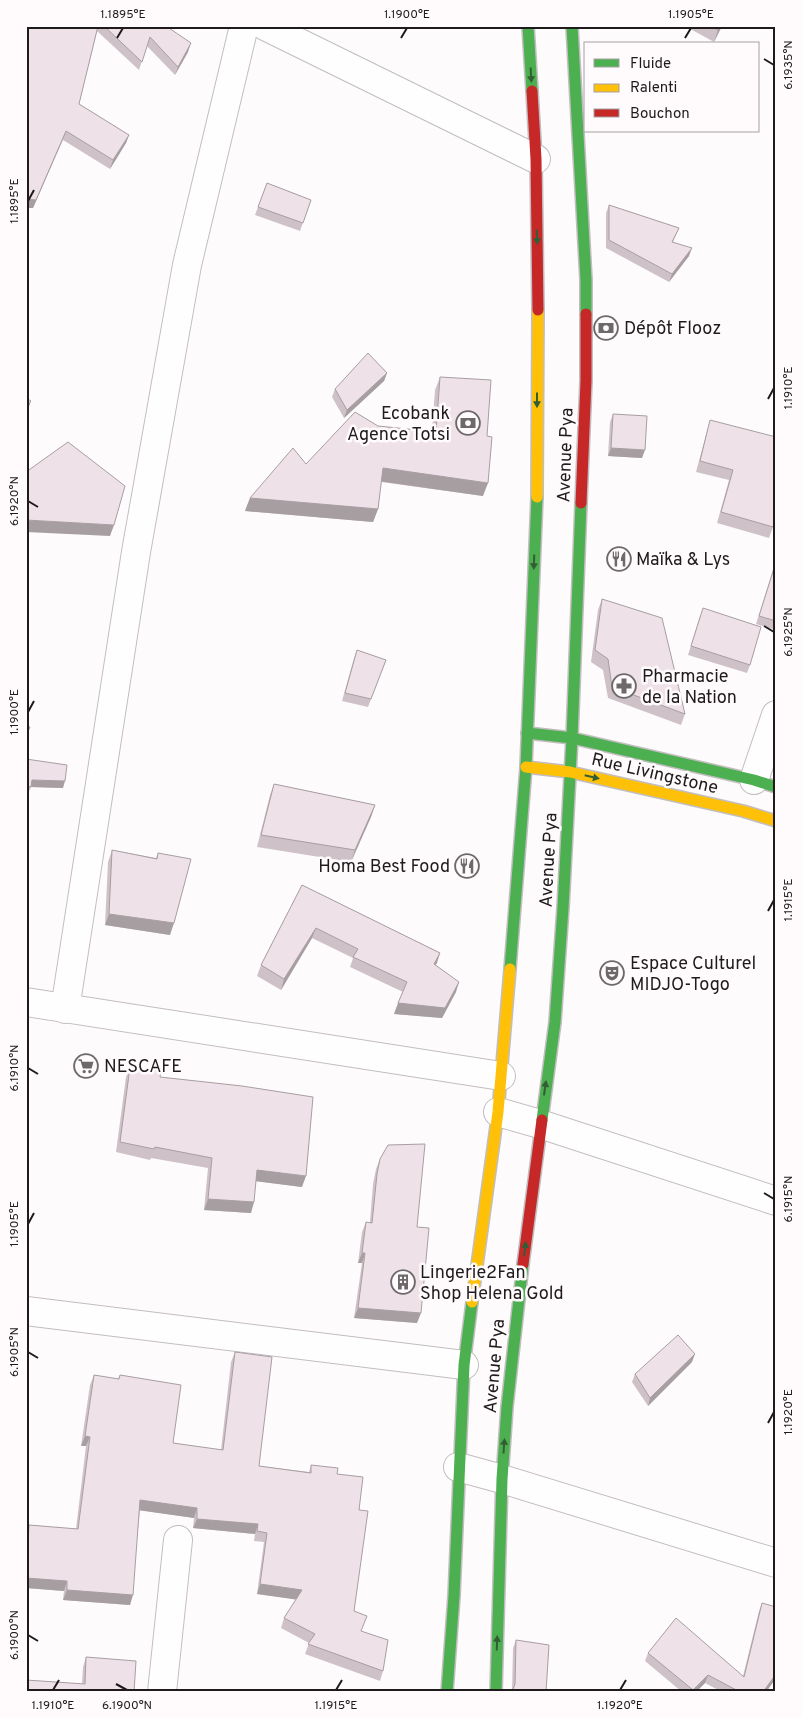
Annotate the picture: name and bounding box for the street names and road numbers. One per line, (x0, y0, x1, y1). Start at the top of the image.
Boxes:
street label: Avenue Pya (553, 407, 580, 503)
street label: Rue Livingstone (589, 749, 720, 800)
street label: Avenue Pya (536, 812, 563, 908)
street label: Avenue Pya (480, 1318, 511, 1414)

